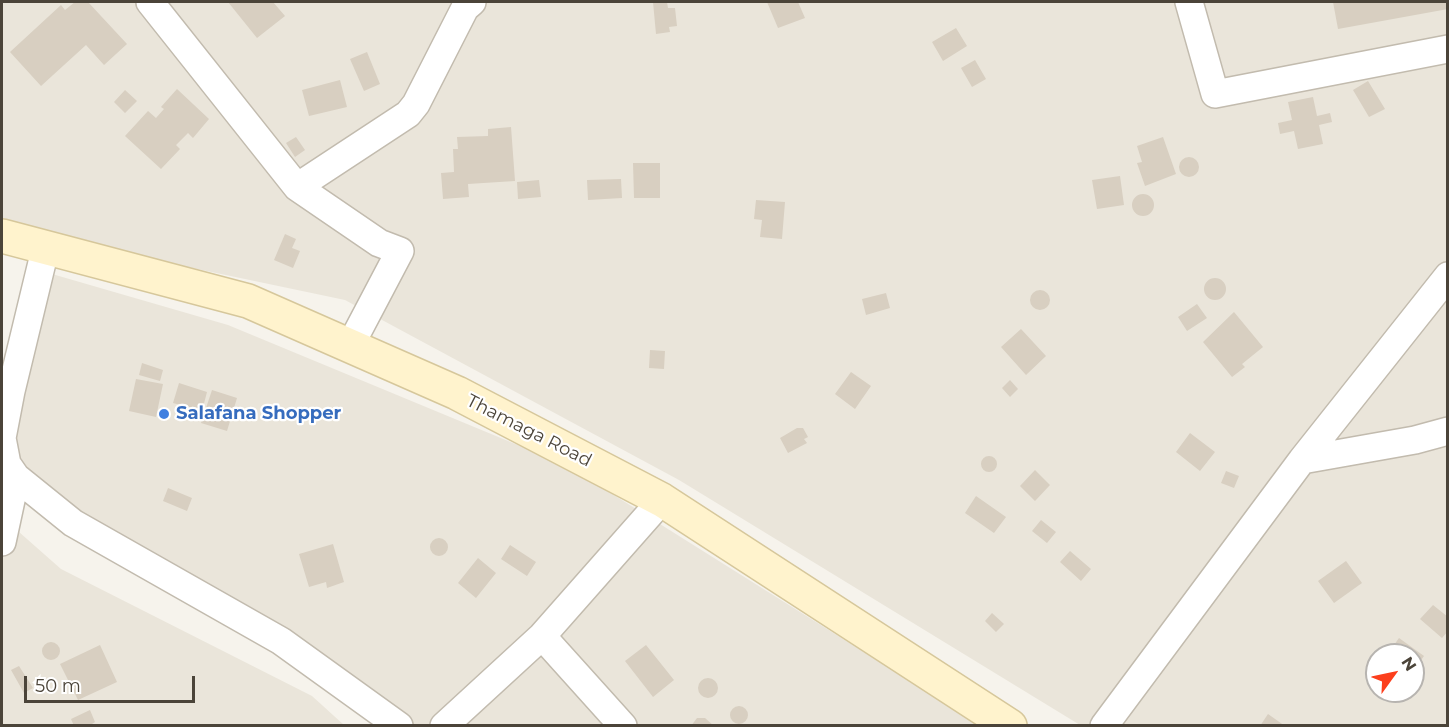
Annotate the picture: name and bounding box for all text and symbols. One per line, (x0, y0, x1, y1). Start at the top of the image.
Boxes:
street label: Thamaga Road (463, 390, 595, 472)
place label: Salafana Shopper (176, 403, 341, 425)
marker: Salafana Shopper (157, 407, 171, 421)
north arrow (1365, 643, 1425, 703)
text: N (1397, 653, 1420, 675)
scale bar (27, 664, 198, 702)
text: 50 m (35, 675, 81, 697)

